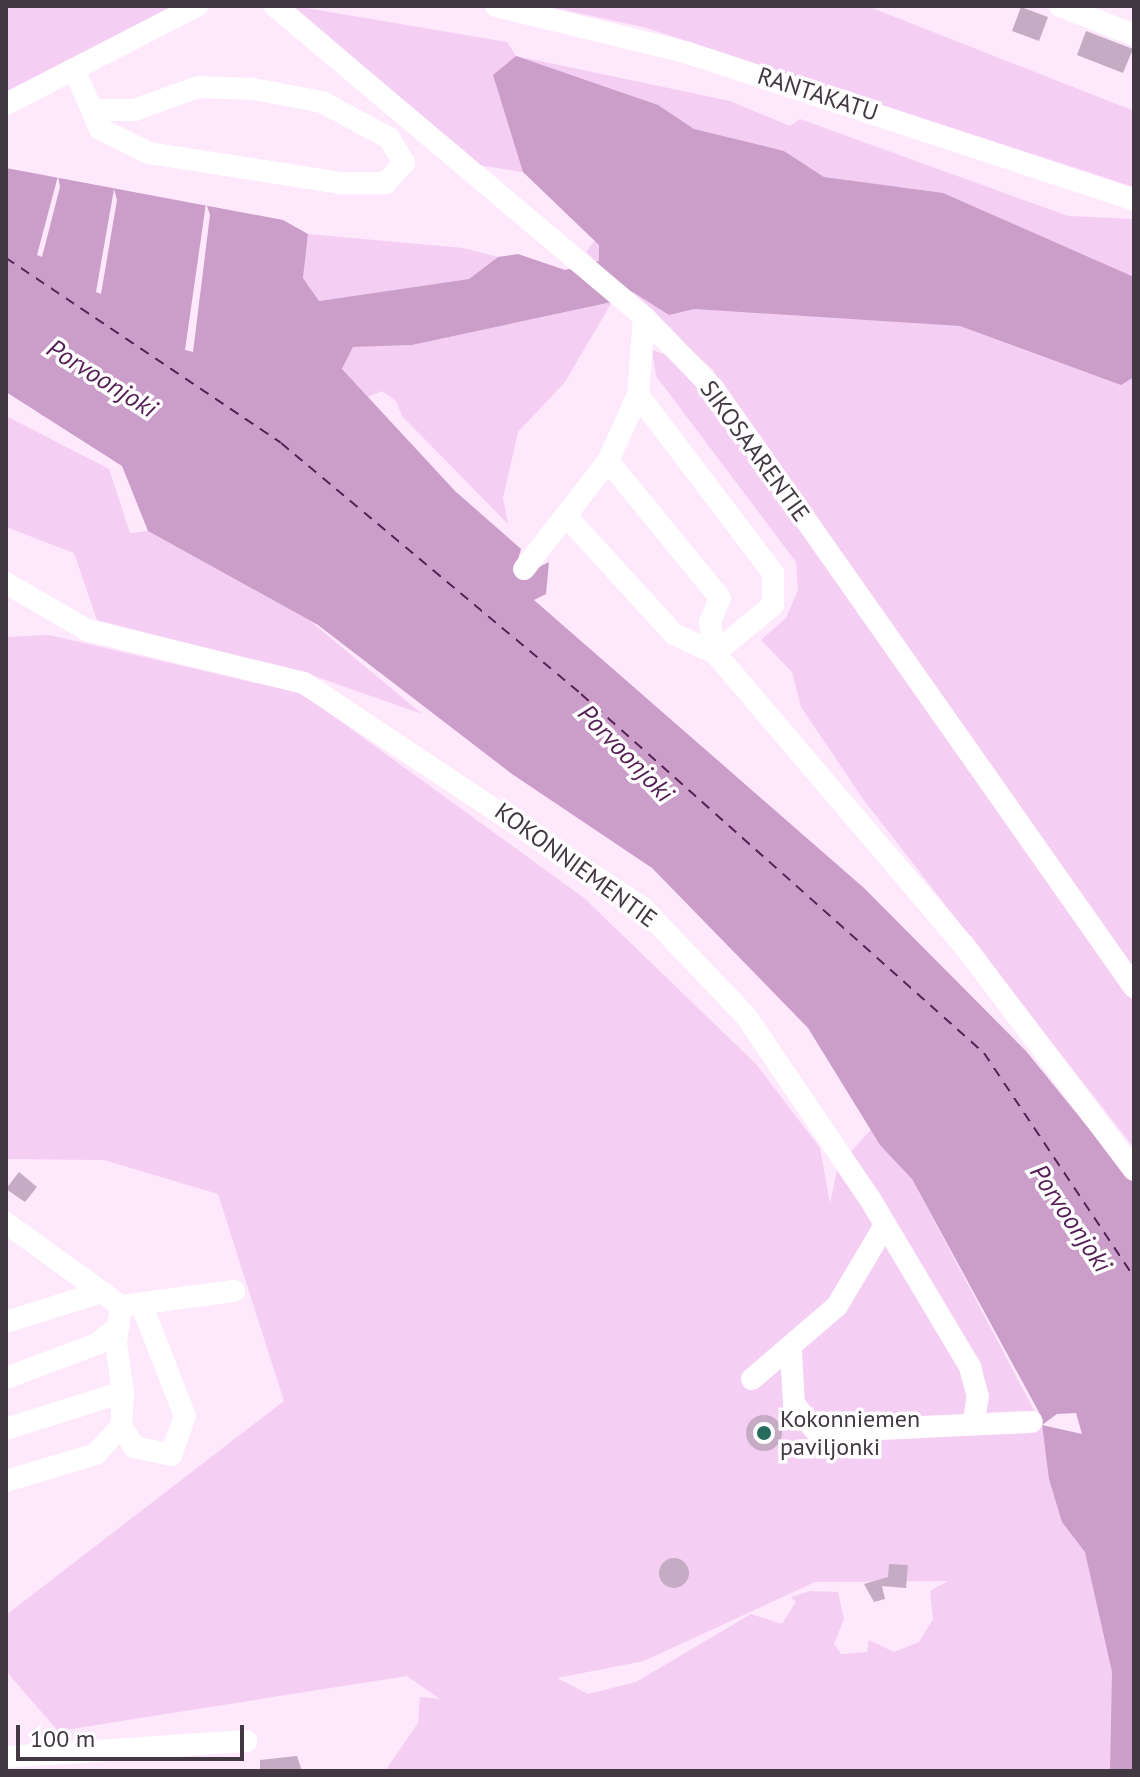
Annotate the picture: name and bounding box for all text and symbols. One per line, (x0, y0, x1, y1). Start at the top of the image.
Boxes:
street label: RANTAKATU (754, 61, 882, 127)
water label: Porvoonjoki (41, 332, 163, 424)
street label: SIKOSAARENTIE (694, 375, 816, 527)
water label: Porvoonjoki (572, 698, 680, 808)
street label: KOKONNIEMENTIE (489, 797, 663, 933)
water label: Porvoonjoki (1023, 1158, 1119, 1278)
place label: Kokonniemen paviljonki (780, 1405, 920, 1461)
marker: Kokonniemen paviljonki (755, 1424, 773, 1442)
scale bar (20, 1709, 248, 1759)
text: 100 m (30, 1723, 95, 1754)

